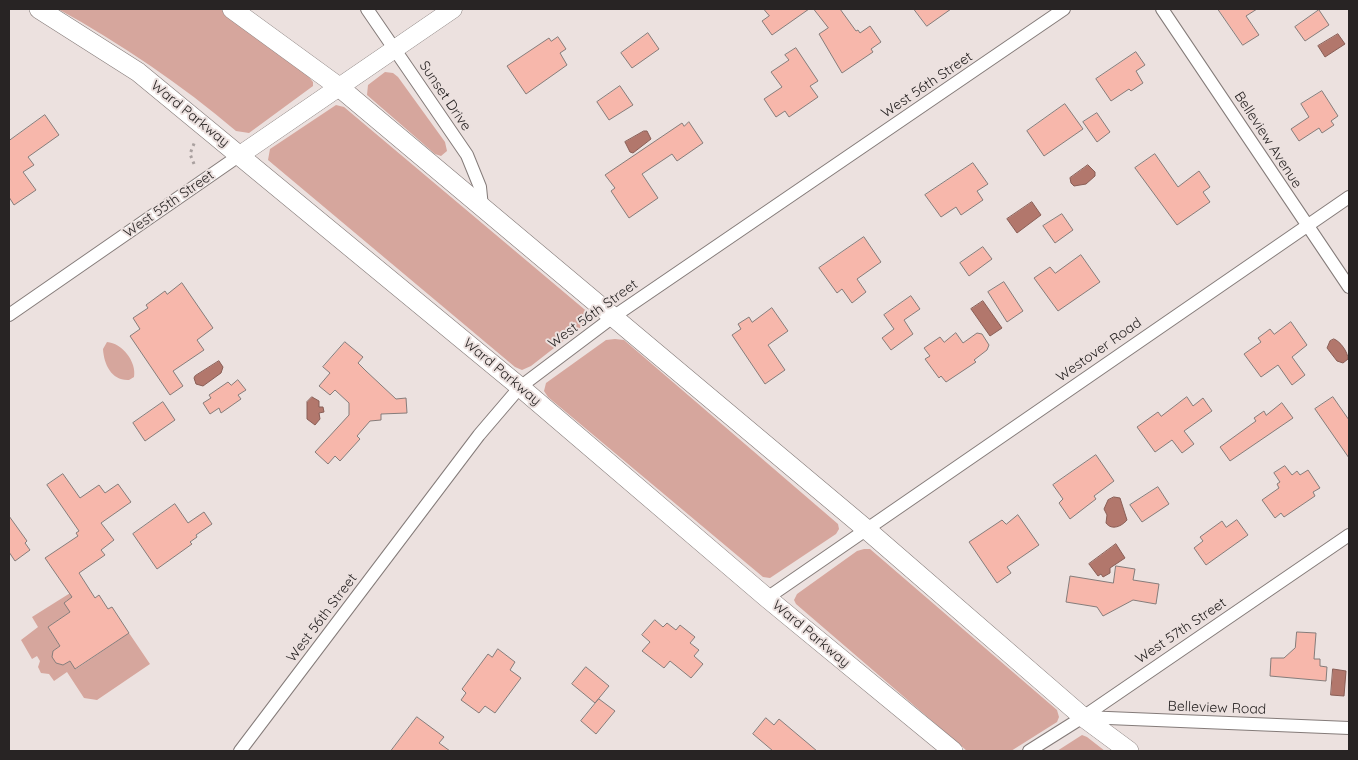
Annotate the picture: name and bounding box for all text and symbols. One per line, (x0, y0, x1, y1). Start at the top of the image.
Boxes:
street label: West 56th Street (878, 48, 976, 122)
street label: Sunset Drive (415, 58, 475, 134)
street label: Ward Parkway (147, 77, 233, 151)
street label: Belleview Avenue (1231, 89, 1305, 191)
street label: West 55th Street (121, 167, 217, 241)
street label: West 56th Street (545, 276, 641, 352)
street label: Westover Road (1053, 314, 1145, 386)
street label: Ward Parkway (460, 335, 544, 409)
street label: West 56th Street (283, 570, 361, 666)
street label: West 57th Street (1132, 594, 1230, 668)
street label: Ward Parkway (769, 597, 853, 671)
street label: Belleview Road (1167, 698, 1267, 718)

